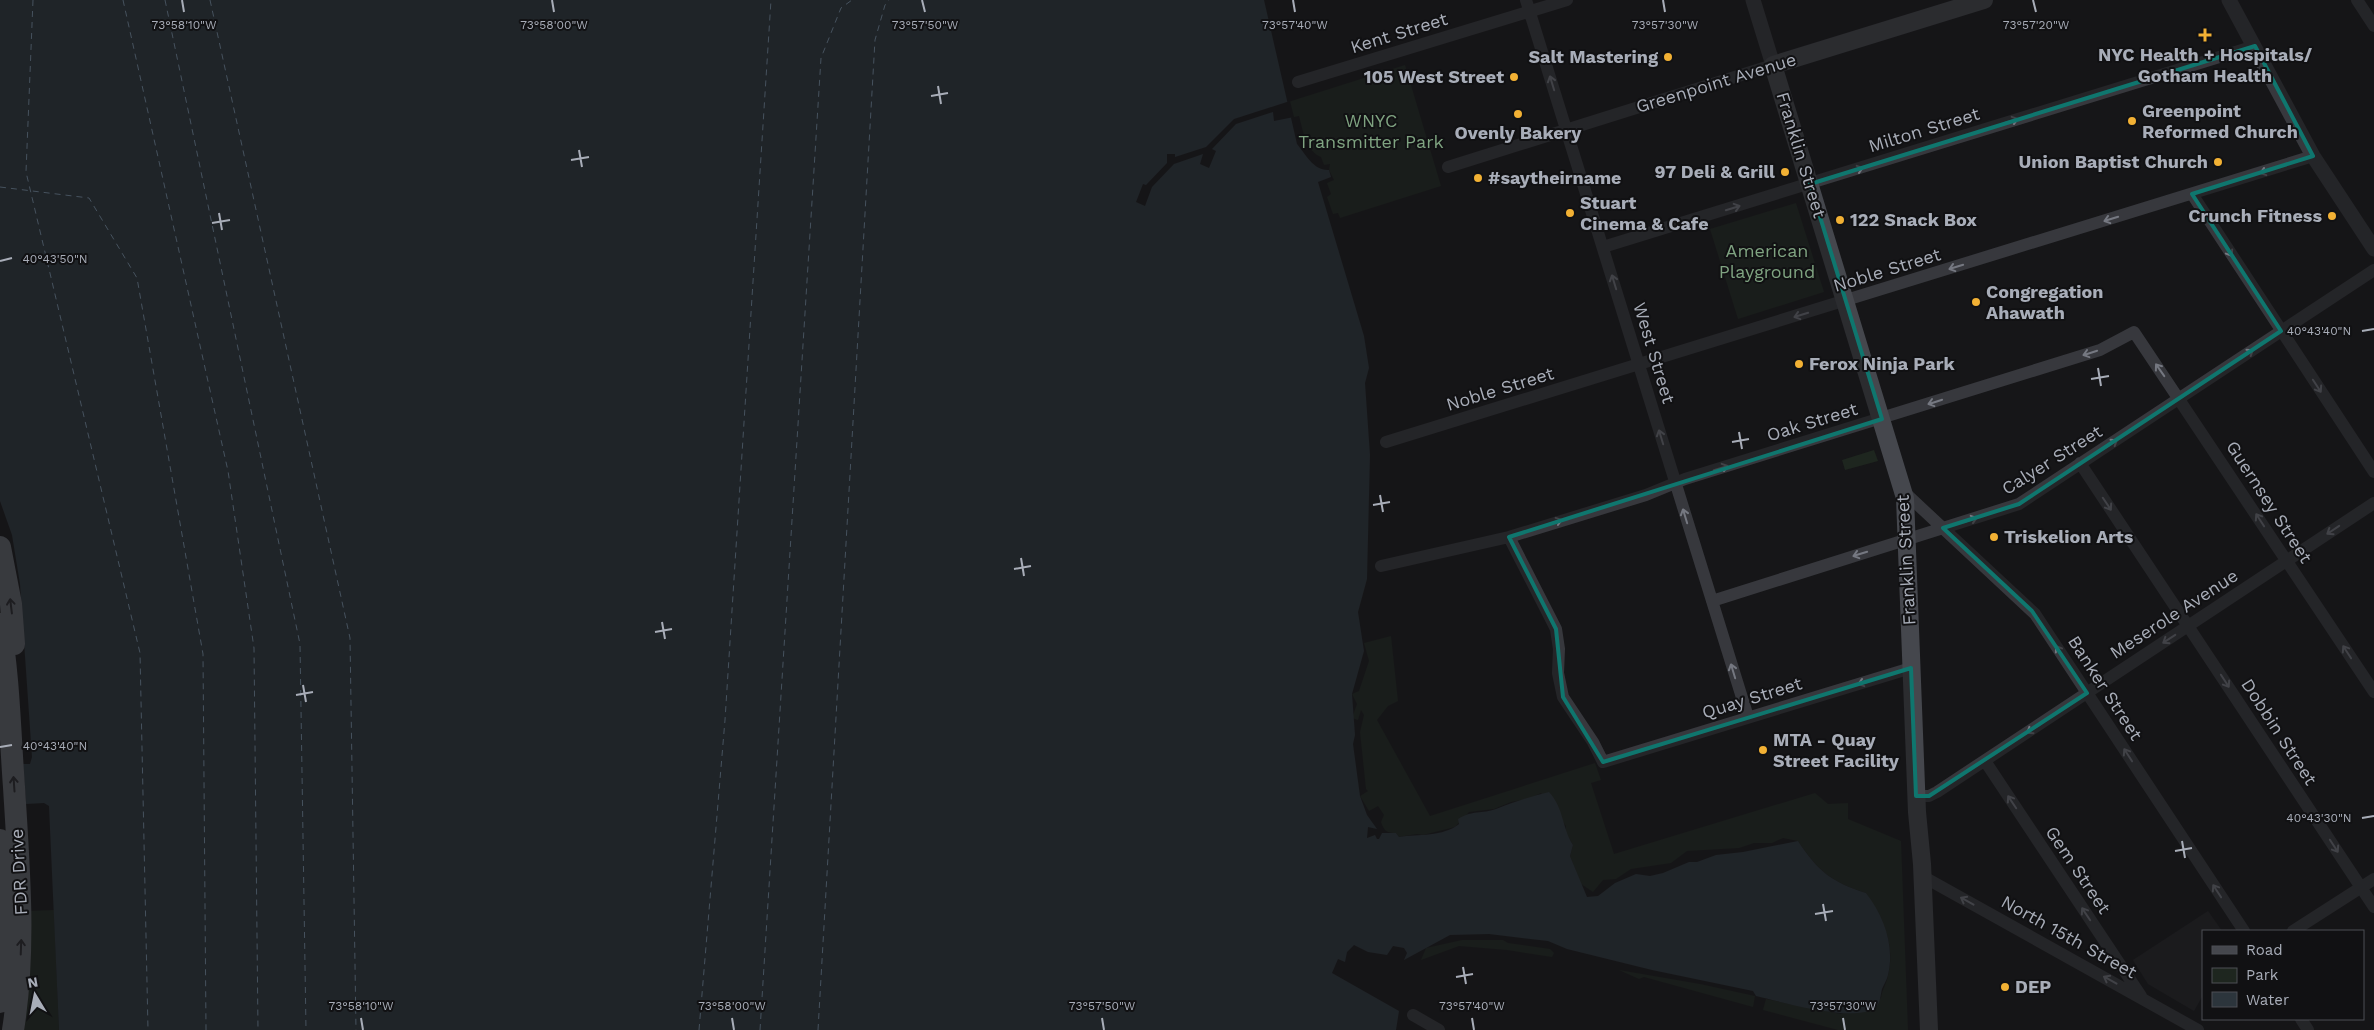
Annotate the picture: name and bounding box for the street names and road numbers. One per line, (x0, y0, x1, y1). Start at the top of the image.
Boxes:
street label: Kent Street (1348, 8, 1450, 57)
street label: Greenpoint Avenue (1633, 48, 1799, 117)
street label: Franklin Street (1772, 89, 1831, 221)
street label: Milton Street (1866, 103, 1982, 156)
street label: Noble Street (1831, 243, 1944, 296)
street label: West Street (1629, 300, 1680, 406)
street label: Noble Street (1444, 362, 1557, 415)
street label: Oak Street (1764, 398, 1860, 445)
street label: Calyer Street (1998, 420, 2106, 499)
street label: Guernsey Street (2222, 437, 2317, 567)
street label: Franklin Street (1892, 494, 1919, 626)
street label: Meserole Avenue (2106, 564, 2242, 663)
street label: Banker Street (2064, 631, 2147, 744)
street label: Quay Street (1699, 672, 1805, 723)
street label: Dobbin Street (2237, 675, 2322, 789)
street label: Gem Street (2042, 822, 2116, 918)
street label: FDR Drive (6, 828, 31, 916)
street label: North 15th Street (1998, 891, 2141, 983)

